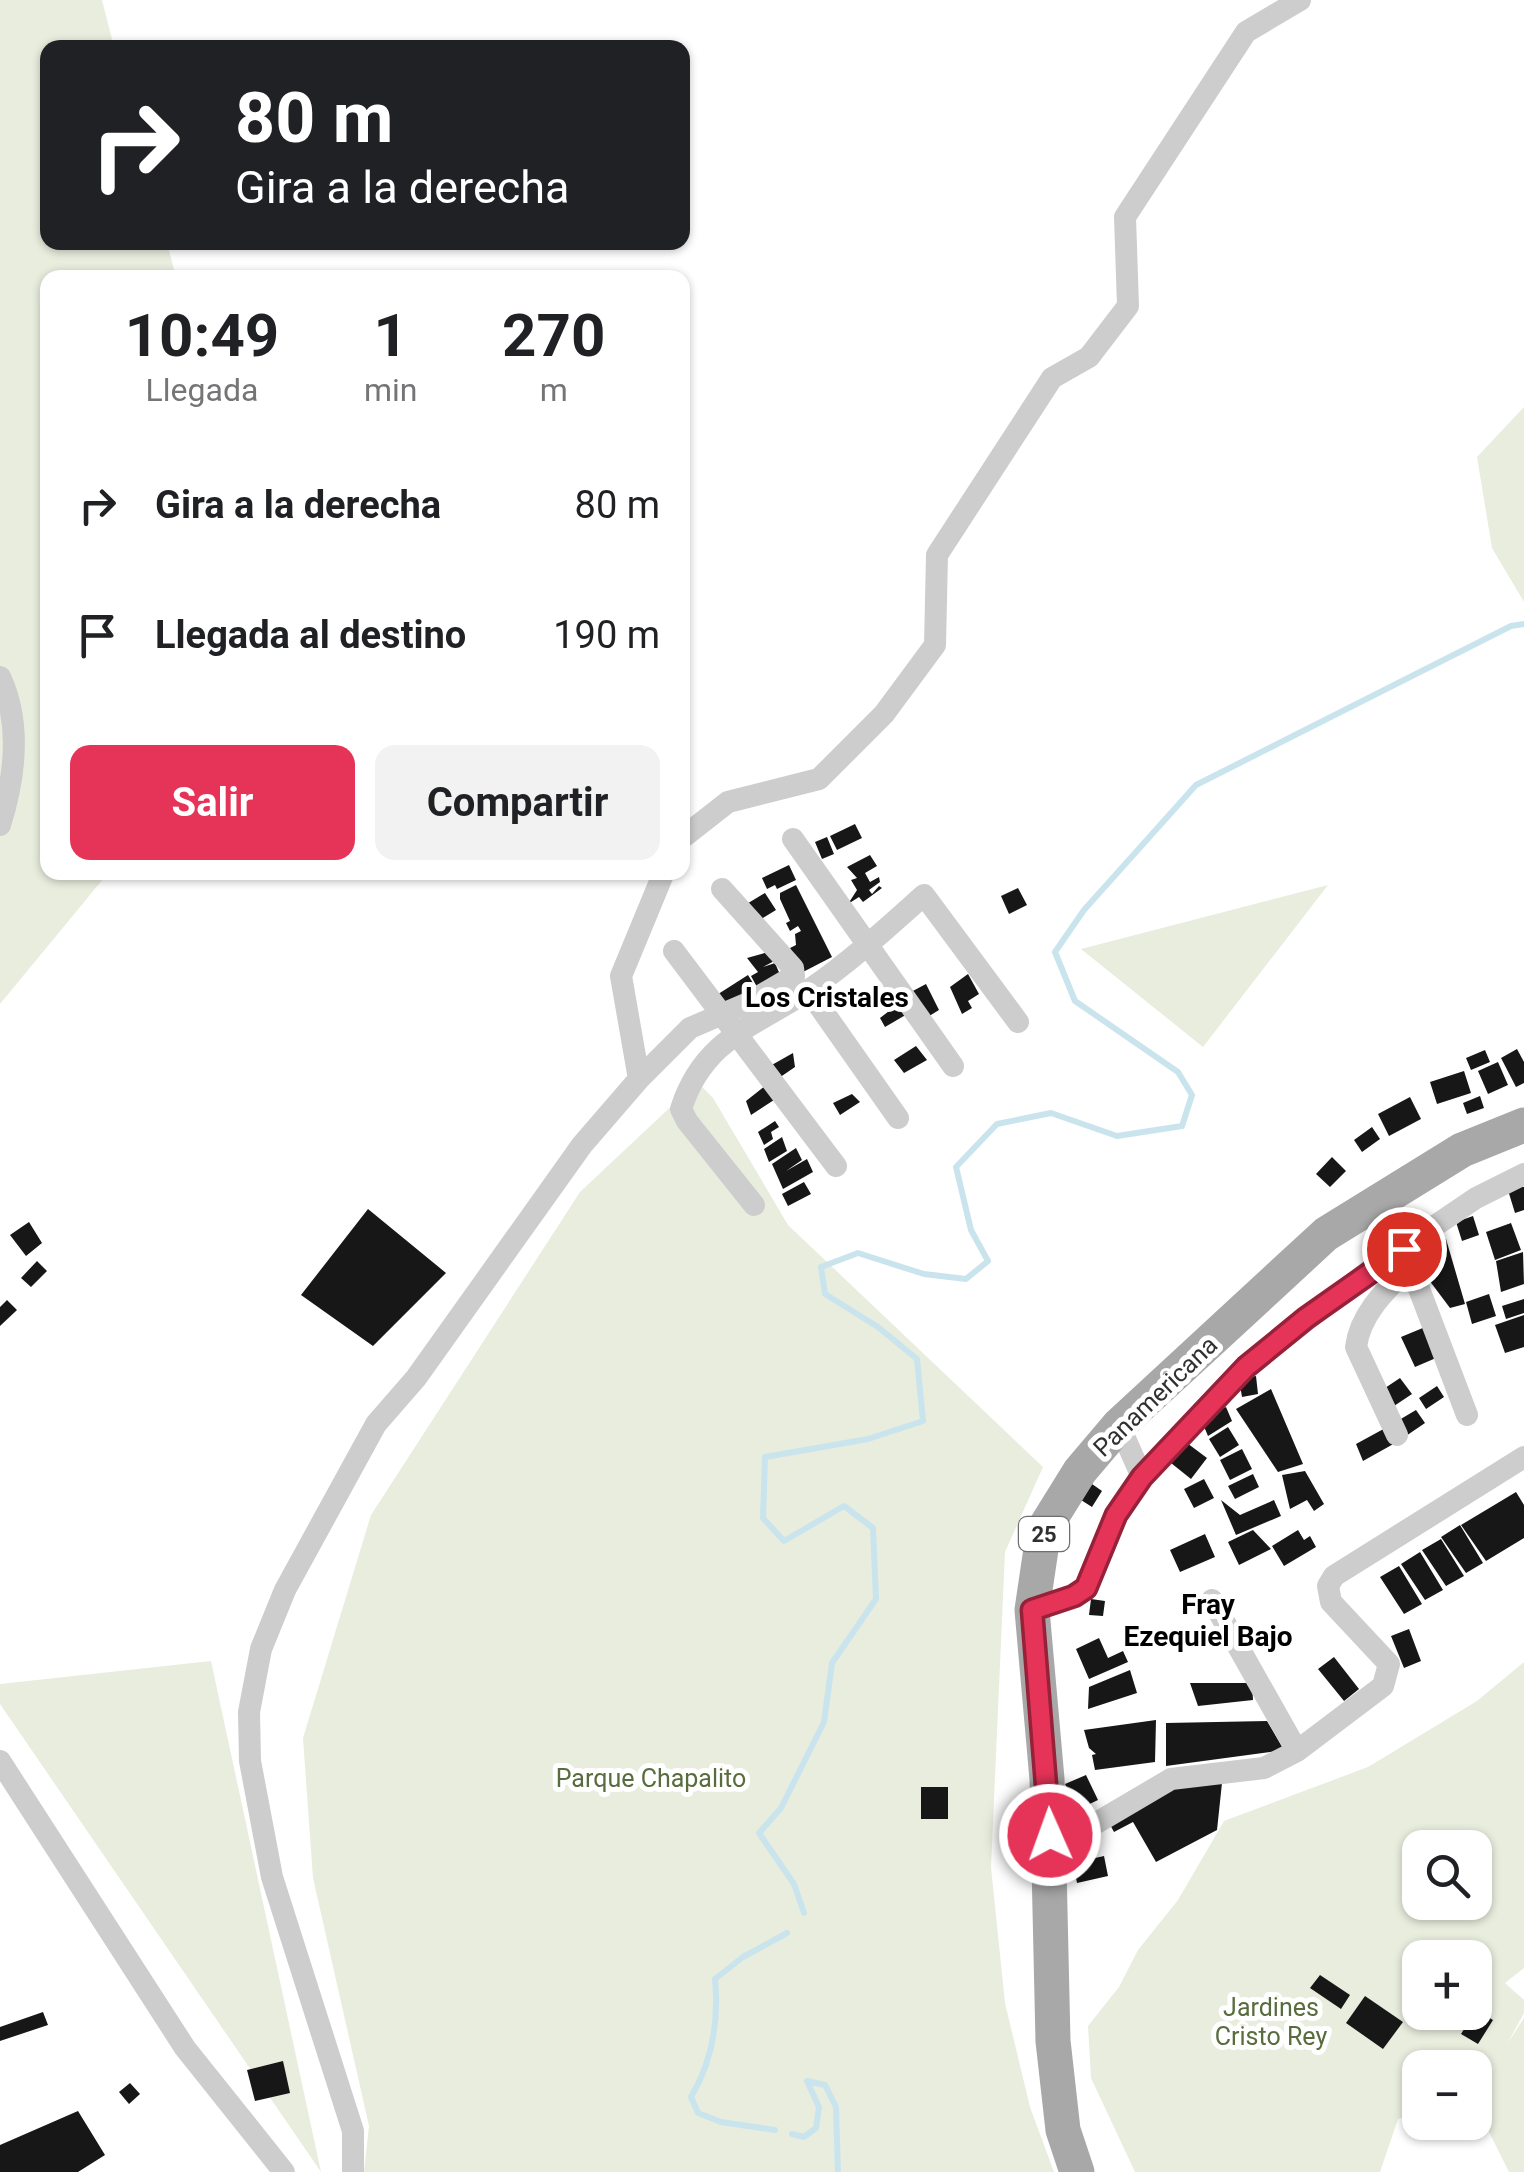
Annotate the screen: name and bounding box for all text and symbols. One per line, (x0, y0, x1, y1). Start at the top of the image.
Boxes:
text: 80 m (235, 77, 393, 159)
icon: right (70, 80, 200, 210)
text: Gira a la derecha (235, 161, 570, 214)
text: 10:49 (125, 300, 279, 371)
text: 1 (373, 300, 408, 371)
text: 270 (502, 300, 605, 371)
text: Llegada (146, 371, 258, 409)
text: min (364, 371, 417, 409)
text: m (540, 371, 568, 409)
icon: right (70, 478, 125, 533)
text: Gira a la derecha (155, 483, 441, 527)
text: 80 m (575, 483, 660, 527)
icon: arrive (70, 608, 125, 663)
text: Llegada al destino (155, 613, 466, 657)
text: 190 m (553, 613, 660, 657)
button: Salir (70, 745, 355, 860)
button: Compartir (375, 745, 660, 860)
district label: Los Cristales (745, 981, 909, 1014)
pin (1362, 1207, 1447, 1292)
icon: arrive (1377, 1222, 1432, 1277)
street label: Panamericana (1088, 1330, 1223, 1463)
road number: 25 (1019, 1517, 1069, 1551)
district label: Fray Ezequiel Bajo (1123, 1588, 1293, 1653)
park label: Parque Chapalito (556, 1764, 746, 1793)
position arrow (998, 1783, 1102, 1887)
map controls (1402, 1830, 1492, 2140)
button: search (1402, 1830, 1492, 1920)
button: + (1402, 1940, 1492, 2030)
park label: Jardines Cristo Rey (1215, 1993, 1327, 2051)
button: − (1402, 2050, 1492, 2140)

